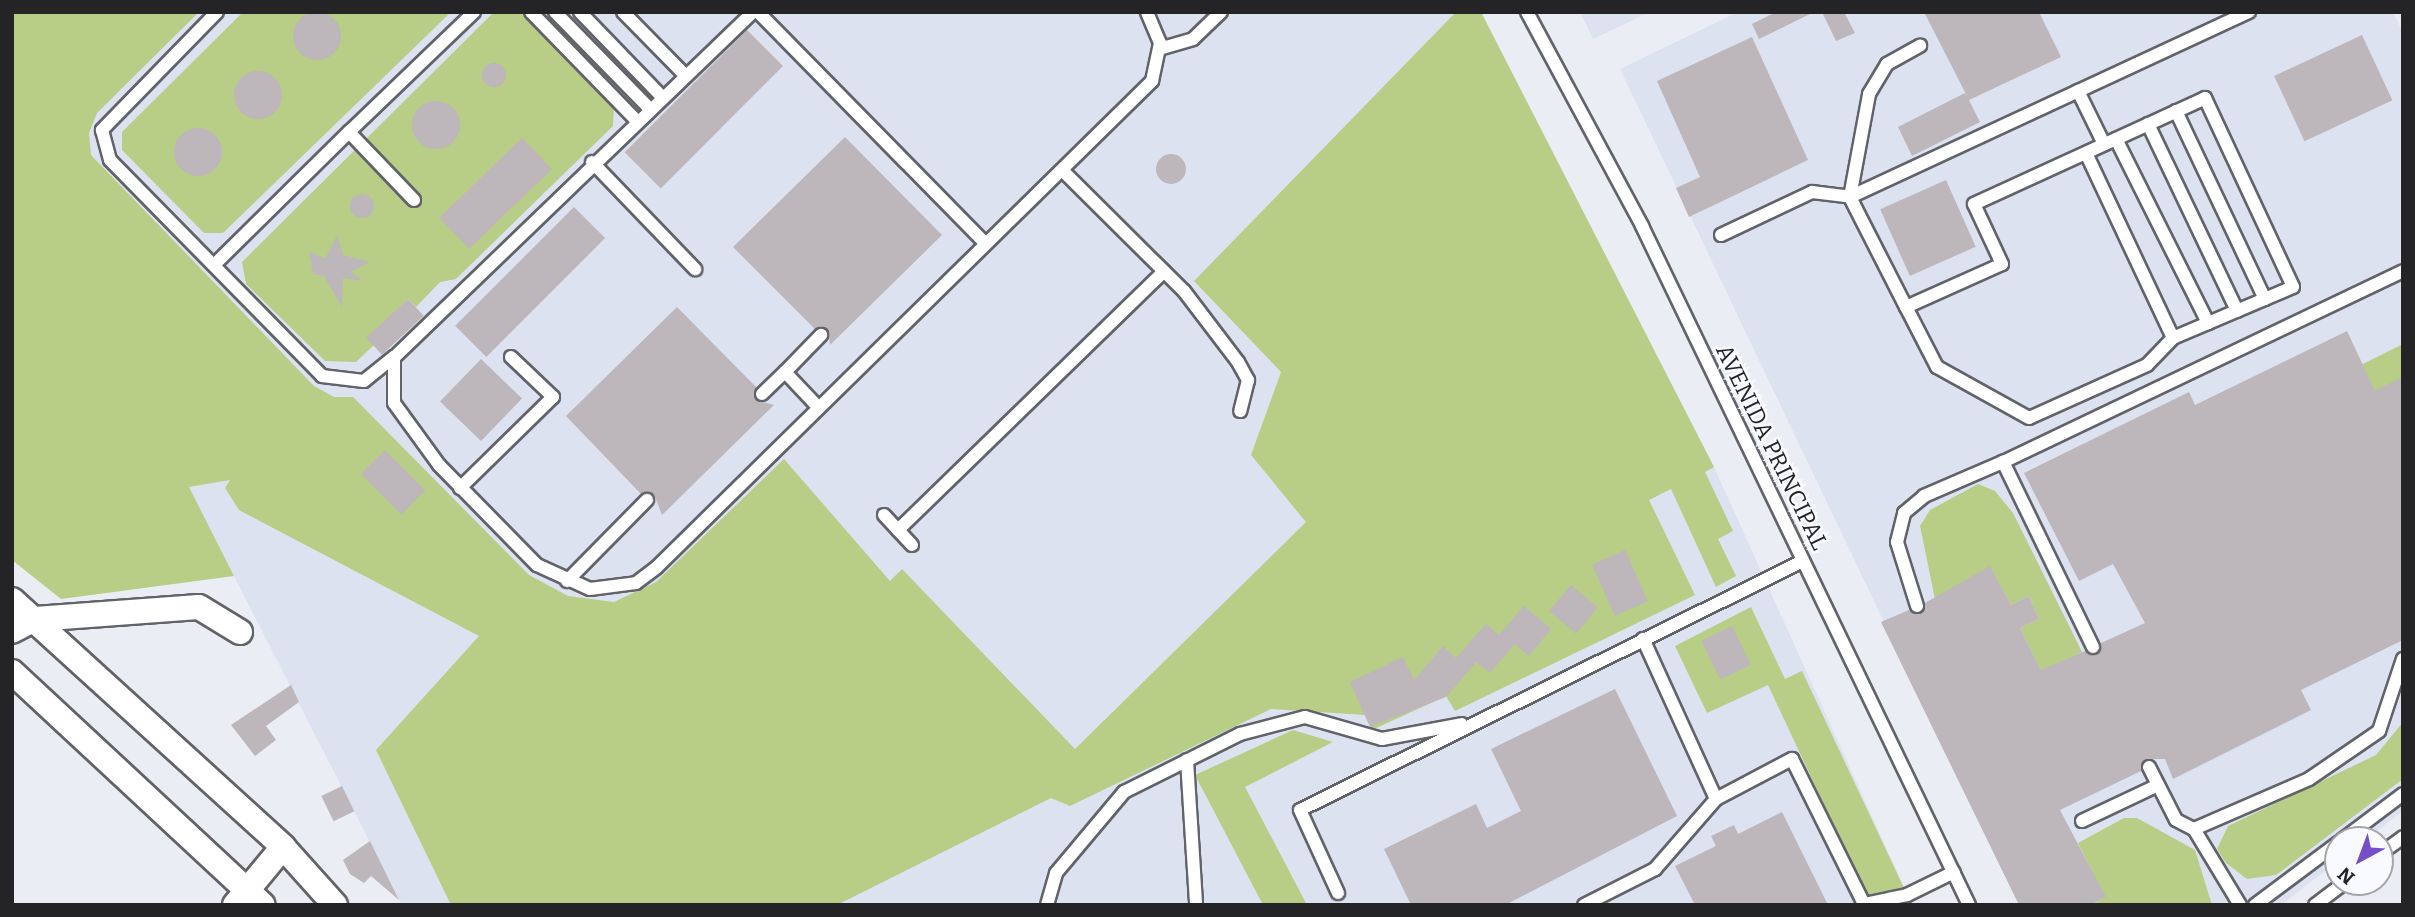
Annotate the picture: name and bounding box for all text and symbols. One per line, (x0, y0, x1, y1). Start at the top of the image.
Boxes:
street label: AVENIDA PRINCIPAL (1710, 340, 1834, 554)
north arrow (2324, 826, 2394, 896)
text: N (2333, 862, 2359, 889)

